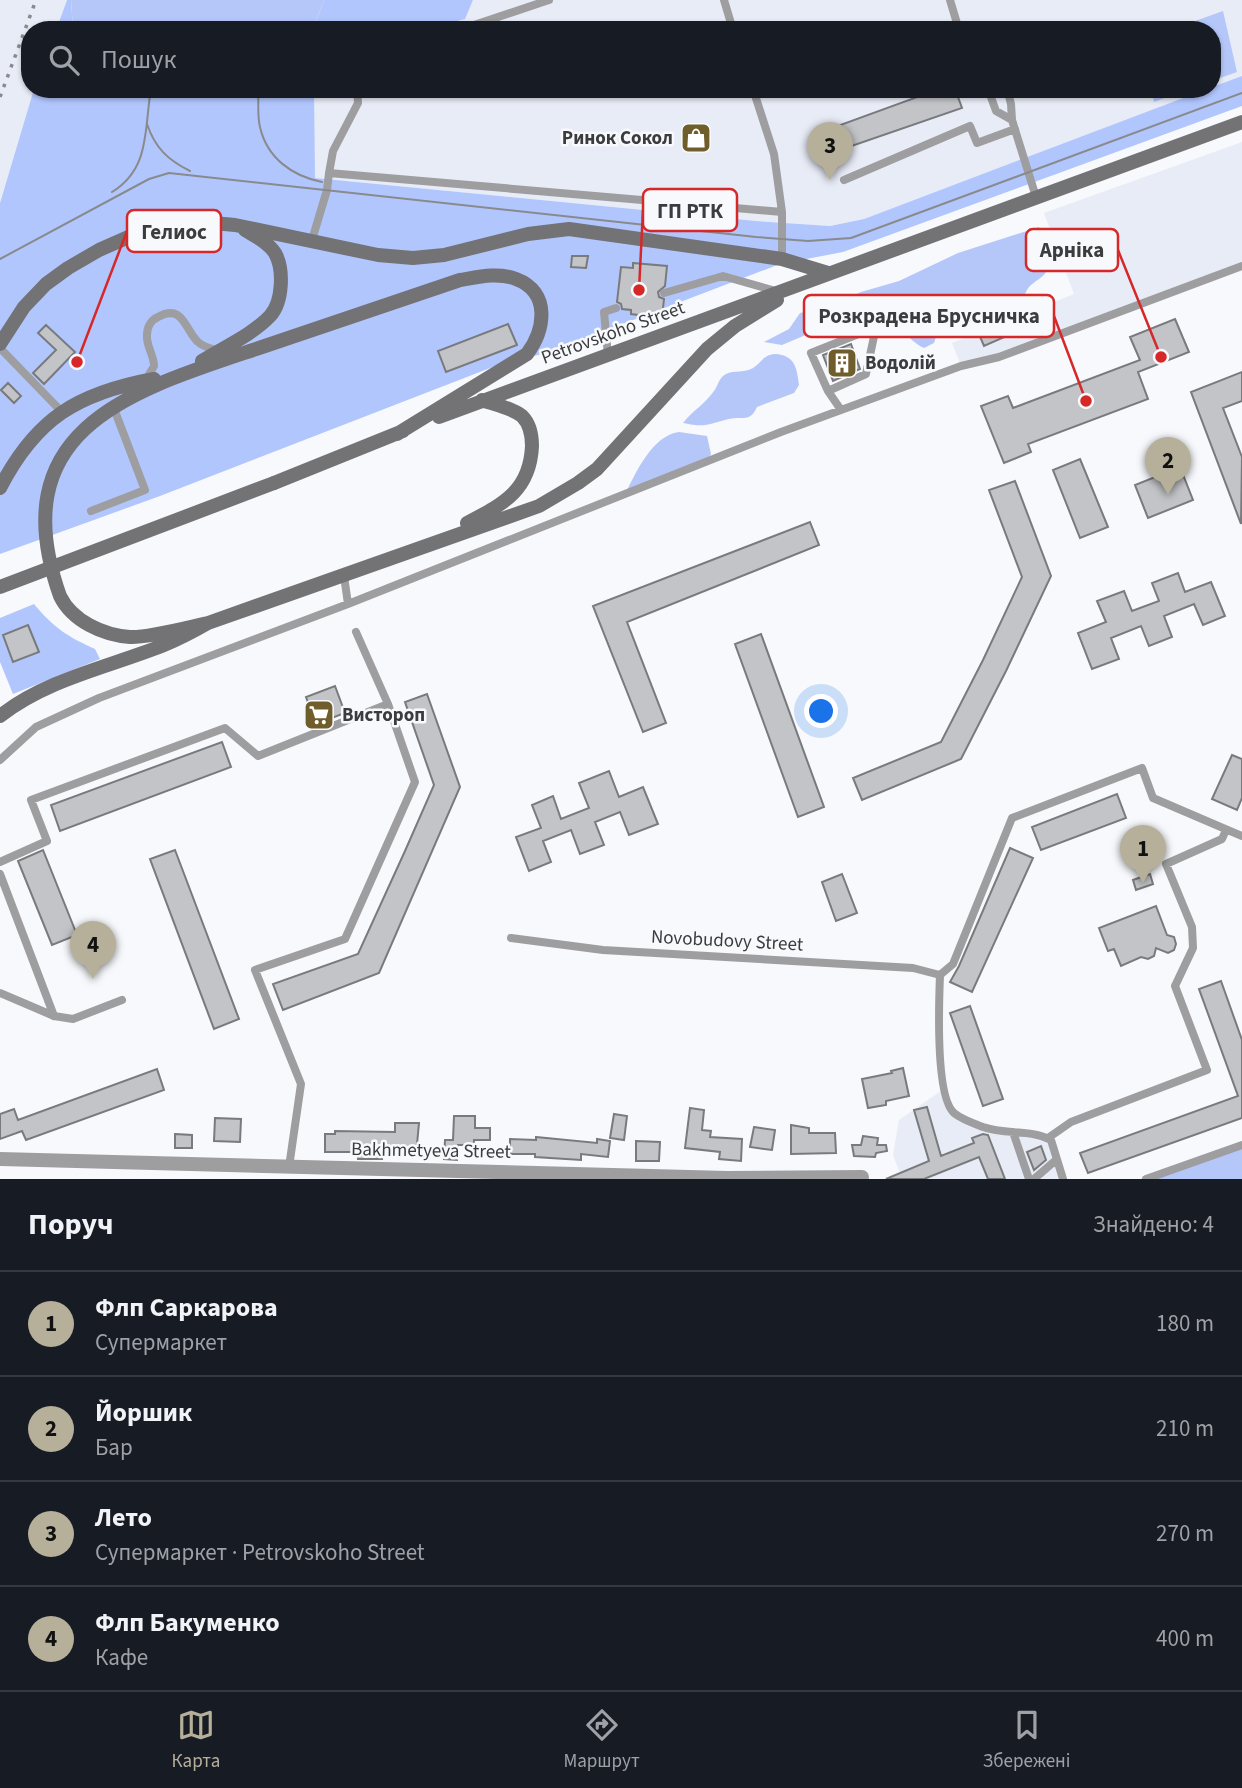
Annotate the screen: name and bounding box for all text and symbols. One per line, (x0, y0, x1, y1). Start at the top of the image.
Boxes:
search box (21, 21, 1221, 98)
icon: search (45, 41, 83, 79)
text: Пошук (101, 41, 176, 78)
shop icon: Ринок Сокол (679, 121, 713, 155)
pin: 3 (807, 122, 853, 180)
place label: Ринок Сокол (562, 125, 673, 152)
callout: ГП РТК (643, 189, 737, 231)
text: ГП РТК (657, 196, 724, 226)
callout: Гелиос (127, 210, 221, 252)
text: Гелиос (141, 217, 207, 247)
callout: Арніка (1026, 229, 1118, 271)
text: Арніка (1039, 235, 1104, 265)
street label: Petrovskoho Street (538, 294, 689, 371)
callout: Розкрадена Брусничка (804, 295, 1054, 337)
text: Розкрадена Брусничка (818, 301, 1040, 331)
building icon: Водолій (825, 346, 859, 380)
place label: Водолій (865, 350, 936, 377)
pin: 2 (1145, 437, 1191, 495)
your location (804, 694, 838, 728)
supermarket icon: Вистороп (302, 698, 336, 732)
place label: Вистороп (342, 702, 425, 729)
pin: 1 (1120, 825, 1166, 883)
pin: 4 (70, 921, 116, 979)
street label: Novobudovy Street (650, 924, 804, 958)
street label: Bakhmetyeva Street (351, 1136, 512, 1166)
text: Поруч (28, 1203, 114, 1246)
text: Знайдено: 4 (1093, 1208, 1214, 1241)
text: Флп Саркарова (95, 1289, 278, 1326)
text: 1 (45, 1307, 57, 1340)
text: 180 m (1156, 1307, 1214, 1340)
text: Супермаркет (95, 1326, 227, 1359)
text: Йоршик (95, 1394, 192, 1431)
text: 2 (45, 1412, 57, 1445)
text: 210 m (1156, 1412, 1214, 1445)
text: Бар (95, 1431, 133, 1464)
text: Лето (95, 1499, 152, 1536)
text: 3 (45, 1517, 57, 1550)
text: 270 m (1156, 1517, 1214, 1550)
text: Супермаркет · Petrovskoho Street (95, 1536, 425, 1569)
text: Флп Бакуменко (95, 1604, 280, 1641)
text: 4 (45, 1622, 57, 1655)
text: 400 m (1156, 1622, 1214, 1655)
text: Кафе (95, 1641, 148, 1674)
tab: Карта (172, 1706, 220, 1775)
tab: Маршрут (563, 1706, 640, 1775)
tab: Збережені (983, 1706, 1070, 1775)

